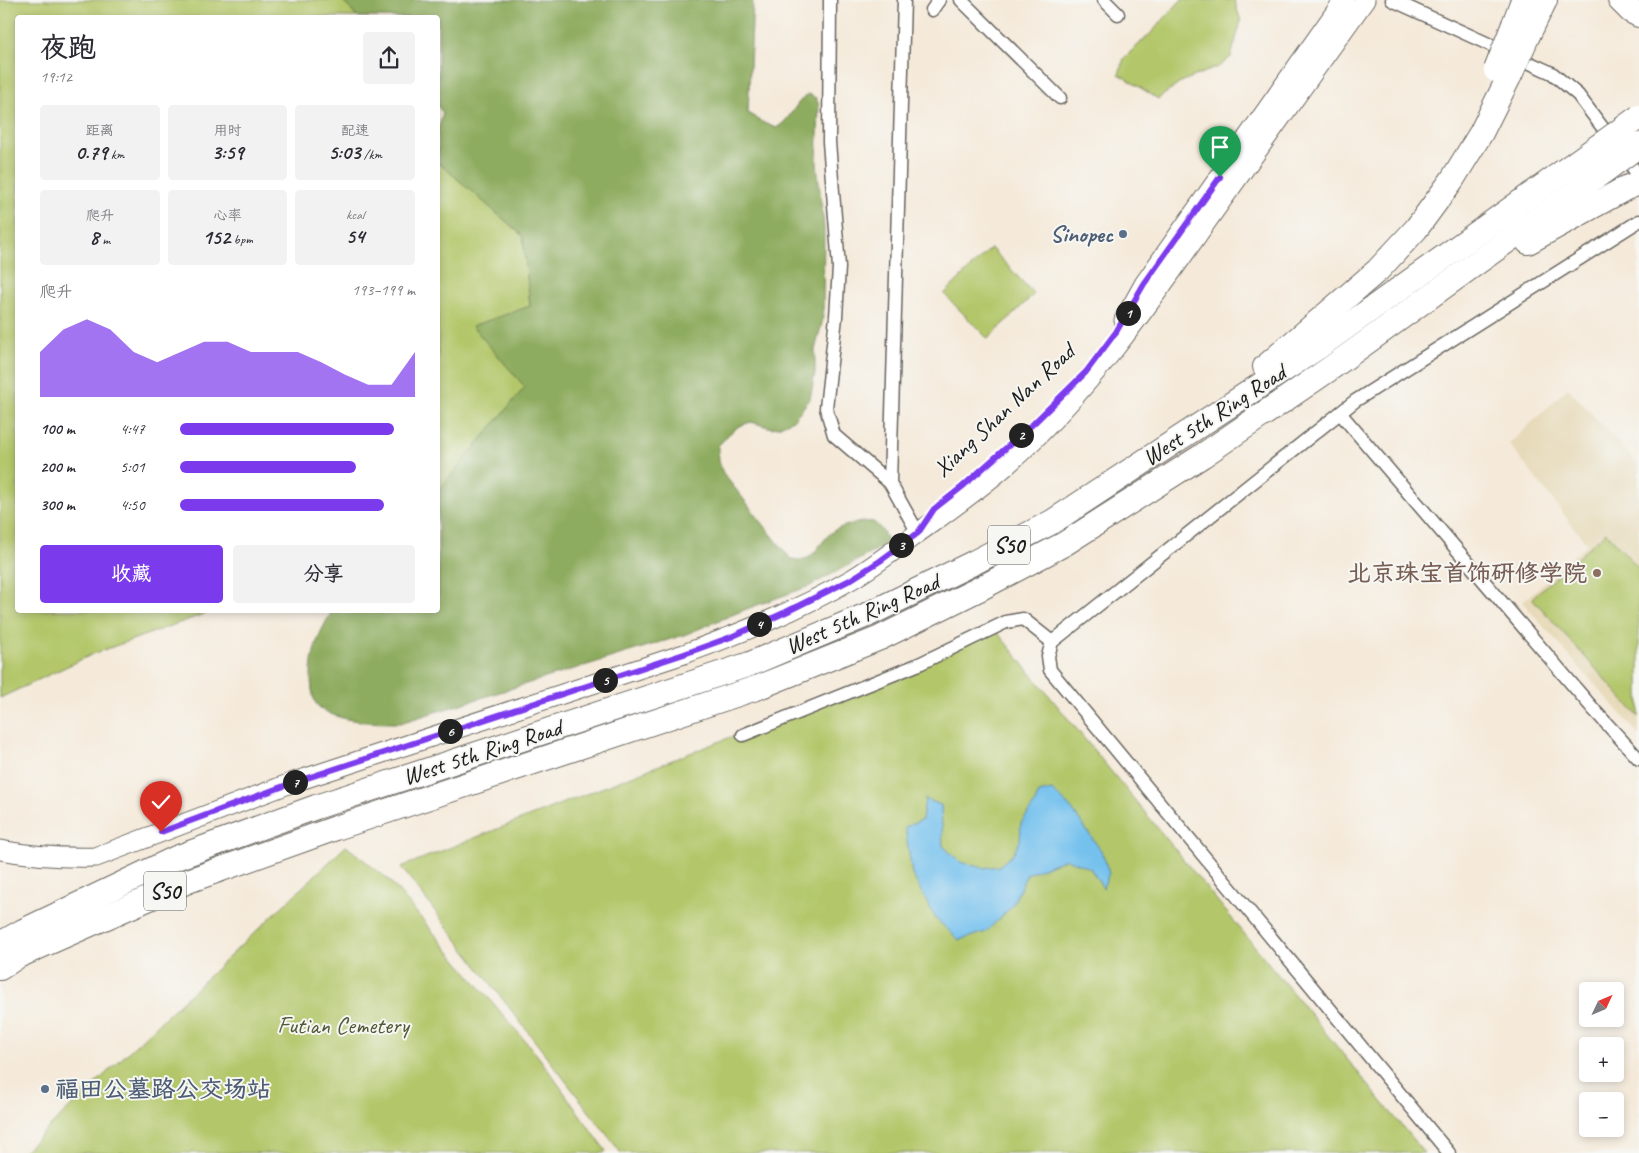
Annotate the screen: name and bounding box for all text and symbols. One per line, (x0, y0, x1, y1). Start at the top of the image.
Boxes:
text: 夜跑 (40, 30, 96, 65)
button: share (363, 32, 415, 84)
text: 19:12 (40, 67, 72, 87)
text: 距离 (86, 122, 114, 139)
text: 用时 (213, 122, 241, 139)
text: 配速 (341, 122, 369, 139)
pin (1199, 126, 1241, 177)
icon: arrive (1206, 133, 1234, 161)
text: 0.79 (75, 139, 107, 165)
text: 3:59 (212, 139, 243, 165)
text: 5:03 (328, 139, 360, 165)
text: km (107, 146, 124, 163)
text: /km (360, 146, 382, 163)
text: kcal (346, 206, 364, 223)
text: 爬升 (86, 207, 114, 224)
text: 心率 (213, 207, 241, 224)
place label: Sinopec (1050, 219, 1114, 249)
text: 54 (346, 223, 364, 249)
text: 8 (89, 224, 99, 250)
text: 152 (202, 224, 230, 250)
marker: Sinopec (1117, 228, 1129, 240)
text: m (99, 231, 110, 248)
text: bpm (230, 231, 253, 248)
text: 193–199 m (352, 280, 415, 300)
text: 爬升 (40, 282, 72, 302)
pin: 1 (1116, 300, 1140, 326)
text: 1 (1125, 305, 1132, 322)
street label: Xiang Shan Nan Road (927, 334, 1083, 483)
street label: West 5th Ring Road (1137, 356, 1294, 472)
text: 100 m (40, 419, 75, 439)
text: 4:47 (120, 419, 145, 439)
pin: 2 (1008, 422, 1034, 448)
text: 2 (1018, 427, 1025, 444)
text: 200 m (40, 457, 75, 477)
text: 5:01 (120, 457, 145, 477)
text: 300 m (40, 495, 75, 515)
text: 4:50 (120, 495, 145, 515)
road number: S50 (988, 526, 1030, 564)
pin: 3 (888, 532, 914, 558)
text: 3 (898, 537, 905, 554)
button: 收藏 (40, 545, 223, 603)
button: 分享 (233, 545, 415, 603)
place label: 北京珠宝首饰研修学院 (1347, 558, 1587, 588)
street label: West 5th Ring Road (781, 565, 947, 661)
marker: 北京珠宝首饰研修学院 (1591, 567, 1603, 579)
pin: 4 (746, 612, 772, 636)
text: 4 (756, 616, 763, 633)
pin: 5 (592, 668, 618, 692)
text: 5 (602, 672, 609, 689)
street label: West 5th Ring Road (399, 711, 568, 792)
pin: 6 (438, 718, 462, 744)
text: 6 (447, 723, 454, 740)
pin: 7 (282, 770, 308, 794)
text: 7 (292, 774, 299, 791)
pin (140, 781, 182, 832)
icon: check (147, 788, 175, 816)
road number: S50 (144, 871, 186, 910)
north arrow (1579, 982, 1624, 1028)
map controls (1579, 982, 1624, 1137)
park label: Futian Cemetery (277, 1010, 410, 1040)
button: + (1579, 1037, 1624, 1082)
place label: 福田公墓路公交场站 (55, 1074, 271, 1104)
marker: 福田公墓路公交场站 (39, 1083, 51, 1095)
button: − (1579, 1092, 1624, 1137)

